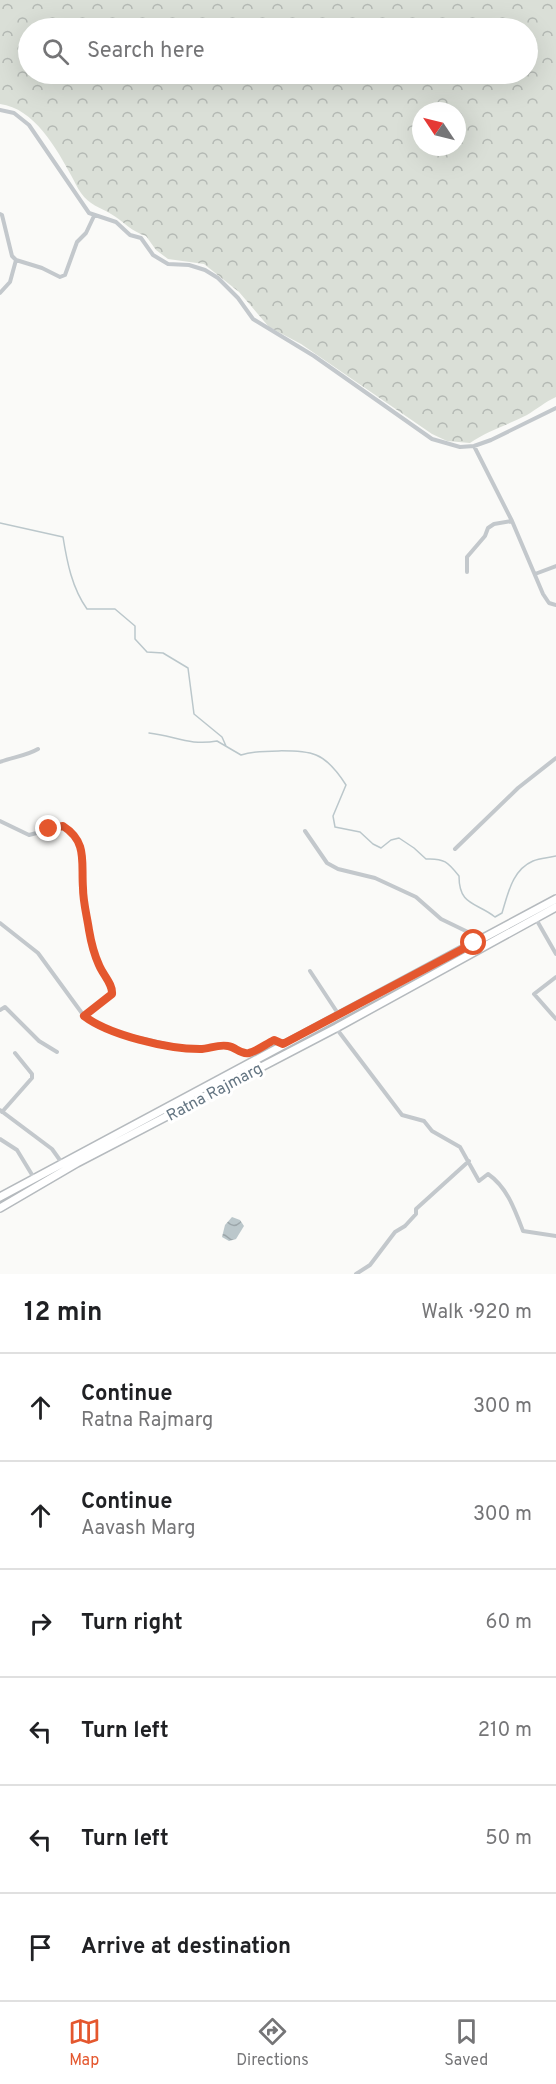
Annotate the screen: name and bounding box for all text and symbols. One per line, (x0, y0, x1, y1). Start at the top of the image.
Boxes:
search box (18, 18, 538, 84)
icon: search (39, 35, 72, 68)
text: Search here (87, 38, 205, 65)
north arrow (412, 102, 466, 156)
route end (35, 815, 61, 841)
route start (460, 929, 486, 955)
street label: Ratna Rajmarg (164, 1059, 266, 1126)
text: 12 min (24, 1297, 102, 1330)
text: Walk · 920 m (421, 1300, 532, 1326)
text: Continue (81, 1381, 172, 1408)
icon: ahead (24, 1391, 57, 1424)
text: 300 m (473, 1394, 532, 1420)
text: Ratna Rajmarg (81, 1408, 213, 1434)
text: Continue (81, 1489, 172, 1516)
icon: ahead (24, 1499, 57, 1532)
text: 300 m (473, 1502, 532, 1528)
text: Aavash Marg (81, 1516, 196, 1542)
icon: right (24, 1607, 57, 1640)
text: Turn right (81, 1610, 183, 1637)
text: 60 m (486, 1610, 532, 1636)
icon: left (24, 1715, 57, 1748)
text: Turn left (81, 1718, 169, 1745)
text: 210 m (478, 1718, 532, 1744)
icon: left (24, 1823, 57, 1856)
text: Turn left (81, 1826, 169, 1853)
text: 50 m (485, 1826, 532, 1852)
icon: arrive (24, 1931, 57, 1964)
text: Arrive at destination (81, 1934, 291, 1961)
tab: Map (68, 2015, 101, 2071)
tab: Directions (236, 2015, 309, 2071)
tab: Saved (444, 2015, 488, 2071)

